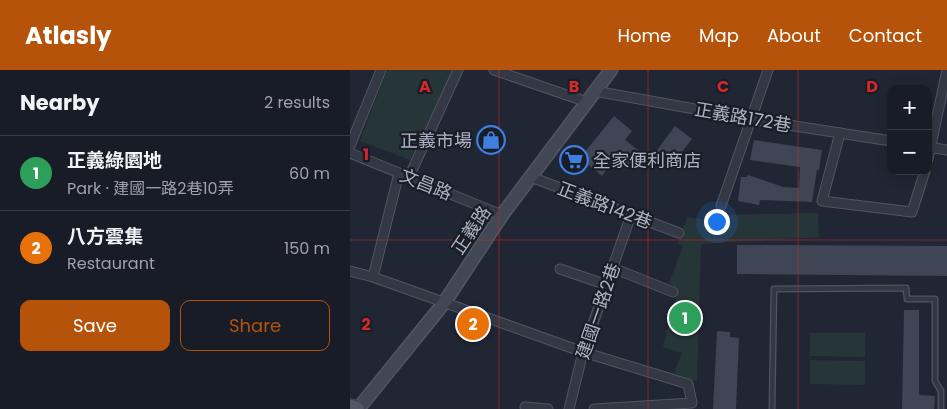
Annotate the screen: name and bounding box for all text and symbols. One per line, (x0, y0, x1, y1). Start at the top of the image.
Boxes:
text: Atlasly (25, 19, 111, 52)
text: Home (617, 23, 671, 48)
text: Map (699, 23, 739, 48)
text: About (767, 23, 821, 48)
text: Contact (849, 23, 922, 48)
text: A (419, 75, 431, 98)
text: B (569, 75, 579, 98)
text: C (717, 75, 729, 98)
text: D (866, 75, 878, 98)
map controls (887, 85, 932, 175)
button: + (887, 85, 932, 130)
text: Nearby (20, 88, 100, 117)
text: 2 results (264, 91, 330, 114)
street label: 正義路172巷 (693, 96, 793, 138)
shop icon: 正義市場 (476, 125, 506, 155)
place label: 正義市場 (400, 128, 472, 153)
button: − (887, 130, 932, 175)
text: 1 (363, 143, 369, 166)
supermarket icon: 全家便利商店 (559, 145, 589, 175)
text: 正義綠園地 (67, 147, 162, 174)
place label: 全家便利商店 (593, 148, 701, 173)
text: 1 (33, 162, 39, 185)
text: 60 m (289, 162, 330, 185)
street label: 文昌路 (396, 162, 456, 206)
street label: 正義路142巷 (554, 176, 656, 234)
text: Park · 建國一路2巷10弄 (67, 177, 234, 200)
street label: 正義路 (446, 201, 496, 259)
your location (704, 209, 730, 235)
text: 八方雲集 (67, 223, 143, 250)
text: 2 (31, 237, 41, 260)
text: 150 m (284, 237, 330, 260)
text: Restaurant (67, 252, 155, 275)
street label: 建國一路2巷 (570, 259, 626, 363)
pin: 1 (669, 299, 701, 337)
button: Save (20, 300, 170, 351)
button: Share (180, 300, 330, 351)
pin: 2 (457, 305, 489, 343)
text: 2 (361, 313, 371, 336)

